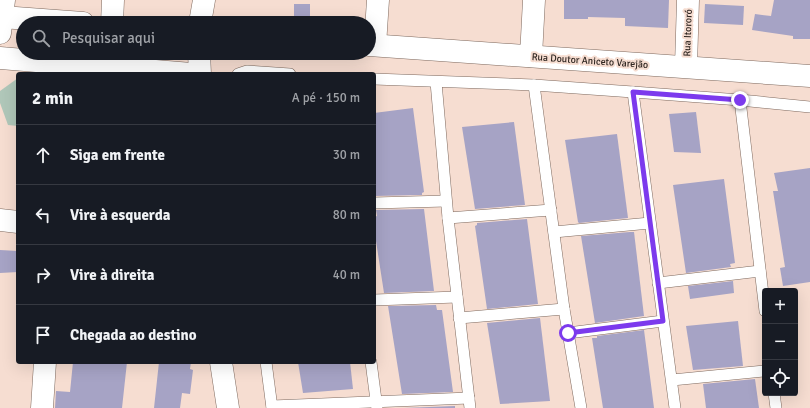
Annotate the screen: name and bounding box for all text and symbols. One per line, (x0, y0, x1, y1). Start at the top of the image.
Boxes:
street label: Rua Itororó (681, 9, 695, 57)
search box (16, 16, 376, 60)
icon: search (30, 27, 52, 49)
text: Pesquisar aqui (62, 29, 155, 47)
street label: Rua Doutor Aniceto Varejão (531, 51, 649, 71)
text: 2 min (32, 88, 73, 109)
text: A pé · 150 m (292, 90, 360, 106)
route end (731, 91, 749, 109)
icon: ahead (32, 144, 54, 166)
text: Siga em frente (70, 146, 165, 164)
text: 30 m (333, 147, 360, 163)
icon: left (32, 204, 54, 226)
text: Vire à esquerda (70, 206, 170, 224)
text: 80 m (333, 207, 360, 223)
icon: right (32, 264, 54, 286)
text: Vire à direita (70, 266, 154, 284)
text: 40 m (333, 267, 360, 283)
map controls (762, 288, 798, 396)
button: + (762, 288, 798, 324)
icon: arrive (32, 324, 54, 346)
route start (559, 324, 577, 342)
button: − (762, 324, 798, 360)
text: Chegada ao destino (70, 326, 197, 344)
button: locate (762, 360, 798, 396)

